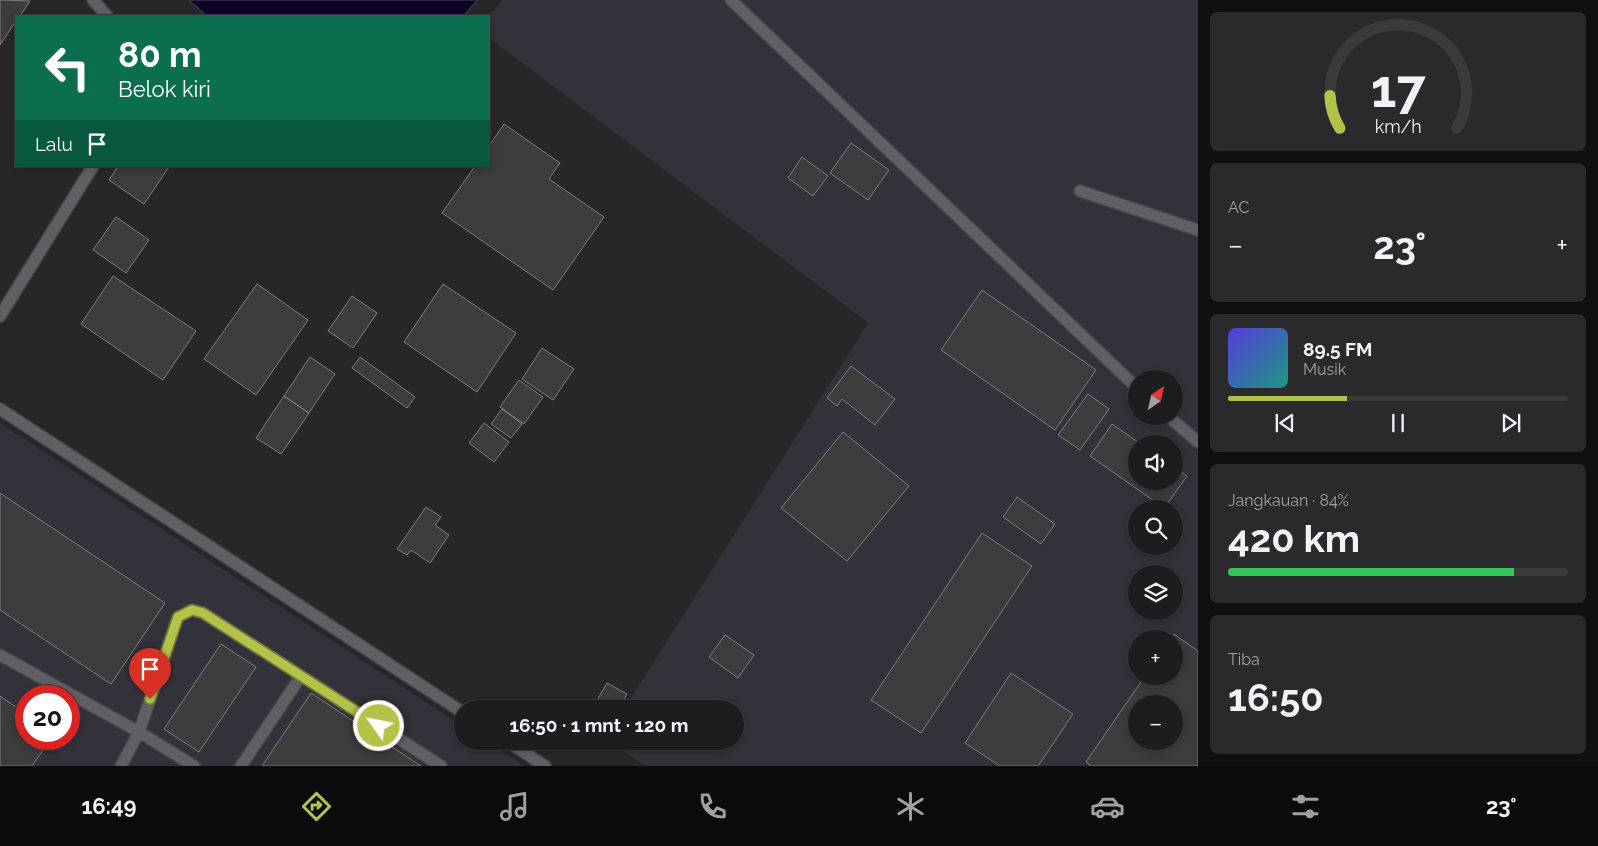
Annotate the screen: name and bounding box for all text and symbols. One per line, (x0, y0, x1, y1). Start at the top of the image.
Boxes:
text: 80 m (118, 34, 202, 75)
icon: left (35, 35, 100, 100)
text: 17 (1371, 58, 1426, 119)
text: Belok kiri (118, 76, 211, 102)
text: km/h (1374, 116, 1422, 137)
icon: arrive (83, 130, 111, 158)
text: Lalu (35, 133, 73, 155)
text: AC (1228, 198, 1249, 217)
text: 23° (1373, 223, 1426, 268)
text: − (1228, 229, 1243, 262)
text: + (1556, 229, 1568, 262)
text: 89.5 FM (1303, 338, 1372, 360)
text: Musik (1303, 360, 1346, 379)
north arrow (1128, 370, 1182, 425)
map controls (1128, 370, 1183, 750)
icon: previous (1271, 409, 1299, 437)
icon: pause (1384, 409, 1412, 437)
icon: next (1497, 409, 1525, 437)
button: sound (1128, 435, 1183, 490)
text: Jangkauan · 84% (1228, 491, 1349, 510)
button: search (1128, 500, 1183, 555)
text: 420 km (1228, 516, 1360, 561)
button: layers (1128, 565, 1183, 620)
button: + (1128, 630, 1183, 685)
pin (129, 648, 171, 699)
text: Tiba (1228, 650, 1260, 669)
icon: arrive (136, 655, 164, 683)
text: 16:50 (1228, 675, 1324, 720)
speed limit sign: 20 (15, 685, 80, 750)
button: − (1128, 695, 1183, 750)
position arrow (352, 699, 404, 751)
text: 16:50 · 1 mnt · 120 m (510, 714, 688, 736)
icon: directions (299, 789, 334, 824)
icon: music (497, 789, 532, 824)
icon: phone (695, 789, 730, 824)
icon: climate (893, 789, 928, 824)
icon: car (1090, 789, 1125, 824)
icon: filters (1288, 789, 1323, 824)
text: 16:49 (81, 793, 137, 819)
text: 23° (1486, 793, 1517, 819)

